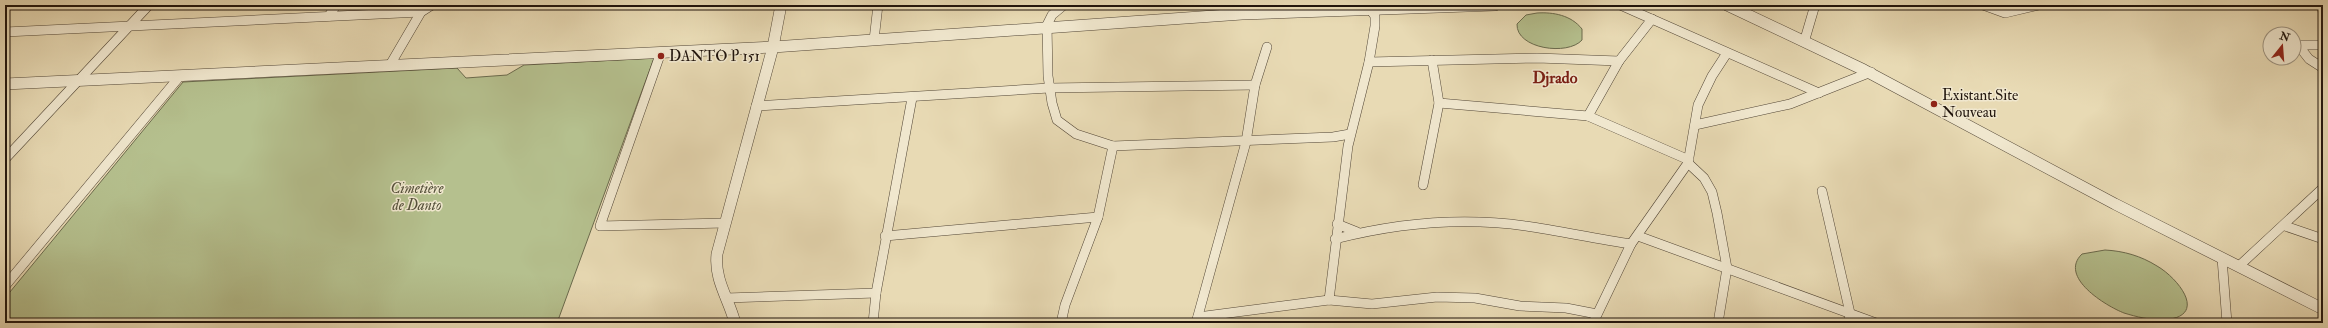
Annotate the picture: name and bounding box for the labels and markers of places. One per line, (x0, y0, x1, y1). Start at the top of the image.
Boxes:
place label: DANTO P 151 (669, 47, 760, 66)
marker: DANTO P 151 (656, 51, 666, 61)
place label: Existant.Site Nouveau (1942, 86, 2018, 122)
marker: Existant.Site Nouveau (1929, 99, 1939, 109)

